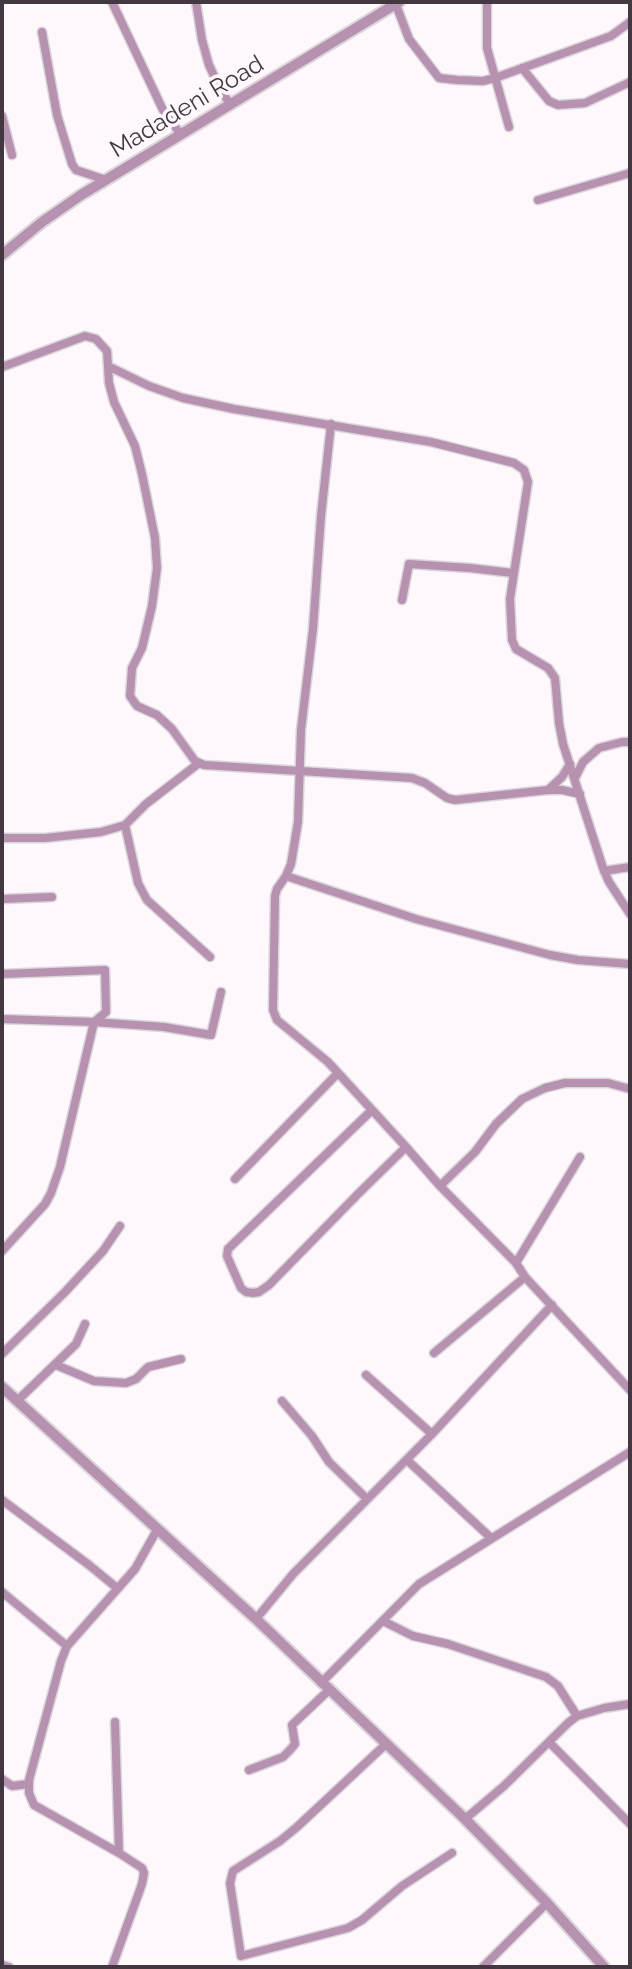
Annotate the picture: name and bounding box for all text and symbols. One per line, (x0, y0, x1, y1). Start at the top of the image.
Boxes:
street label: Madadeni Road (105, 50, 269, 164)

